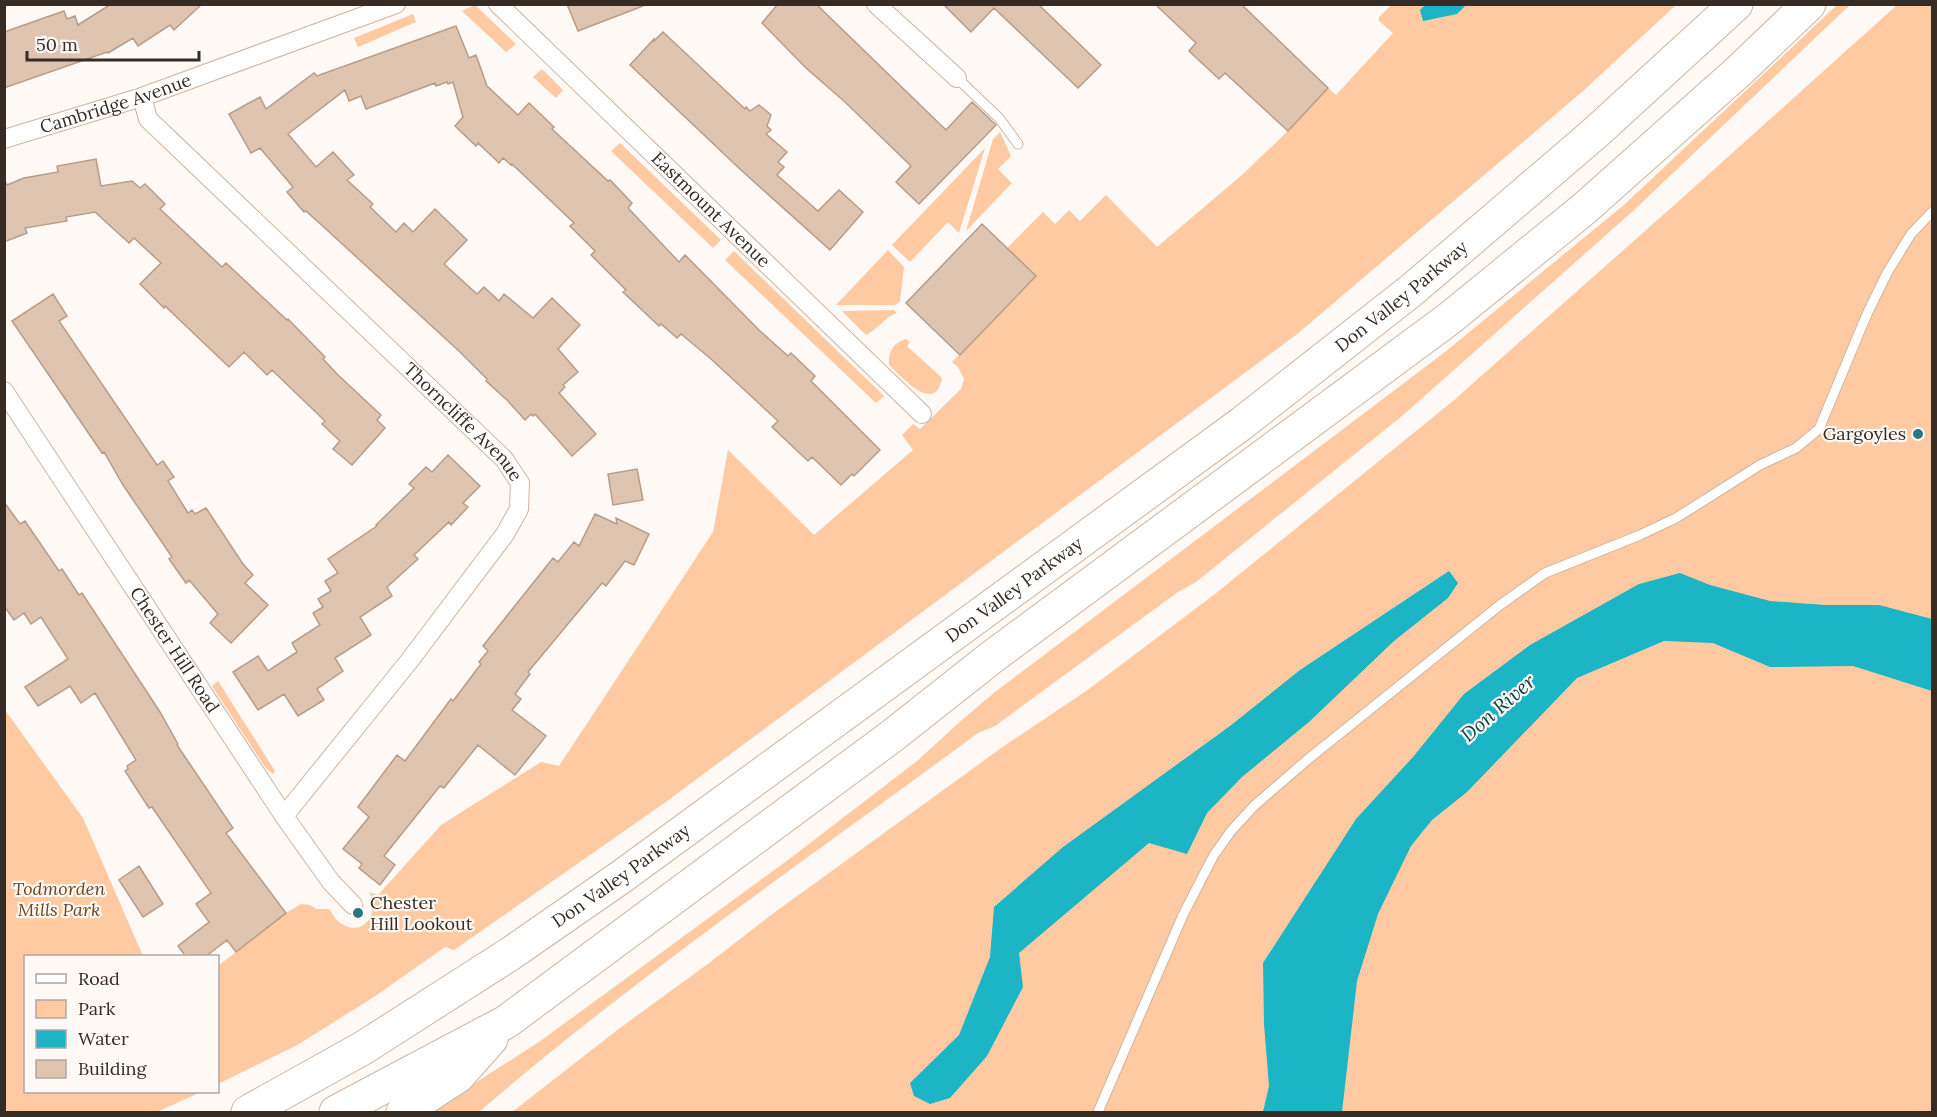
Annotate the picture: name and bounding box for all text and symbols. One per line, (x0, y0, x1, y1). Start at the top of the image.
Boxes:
scale bar (27, 24, 200, 62)
text: 50 m (36, 33, 78, 56)
street label: Cambridge Avenue (37, 68, 194, 138)
street label: Eastmount Avenue (647, 147, 776, 272)
street label: Don Valley Parkway (1330, 235, 1473, 357)
street label: Thorncliffe Avenue (399, 357, 528, 486)
place label: Gargoyles (1823, 422, 1906, 445)
marker: Gargoyles (1911, 427, 1925, 441)
street label: Don Valley Parkway (941, 531, 1087, 647)
street label: Chester Hill Road (125, 582, 225, 717)
water label: Don River (1455, 668, 1541, 747)
street label: Don Valley Parkway (547, 818, 695, 932)
park label: Todmorden Mills Park (13, 877, 105, 921)
place label: Chester Hill Lookout (370, 891, 473, 935)
marker: Chester Hill Lookout (351, 906, 365, 920)
legend (24, 955, 219, 1093)
text: Road (78, 967, 120, 990)
text: Park (78, 997, 116, 1020)
text: Water (78, 1027, 129, 1050)
text: Building (78, 1057, 148, 1080)

